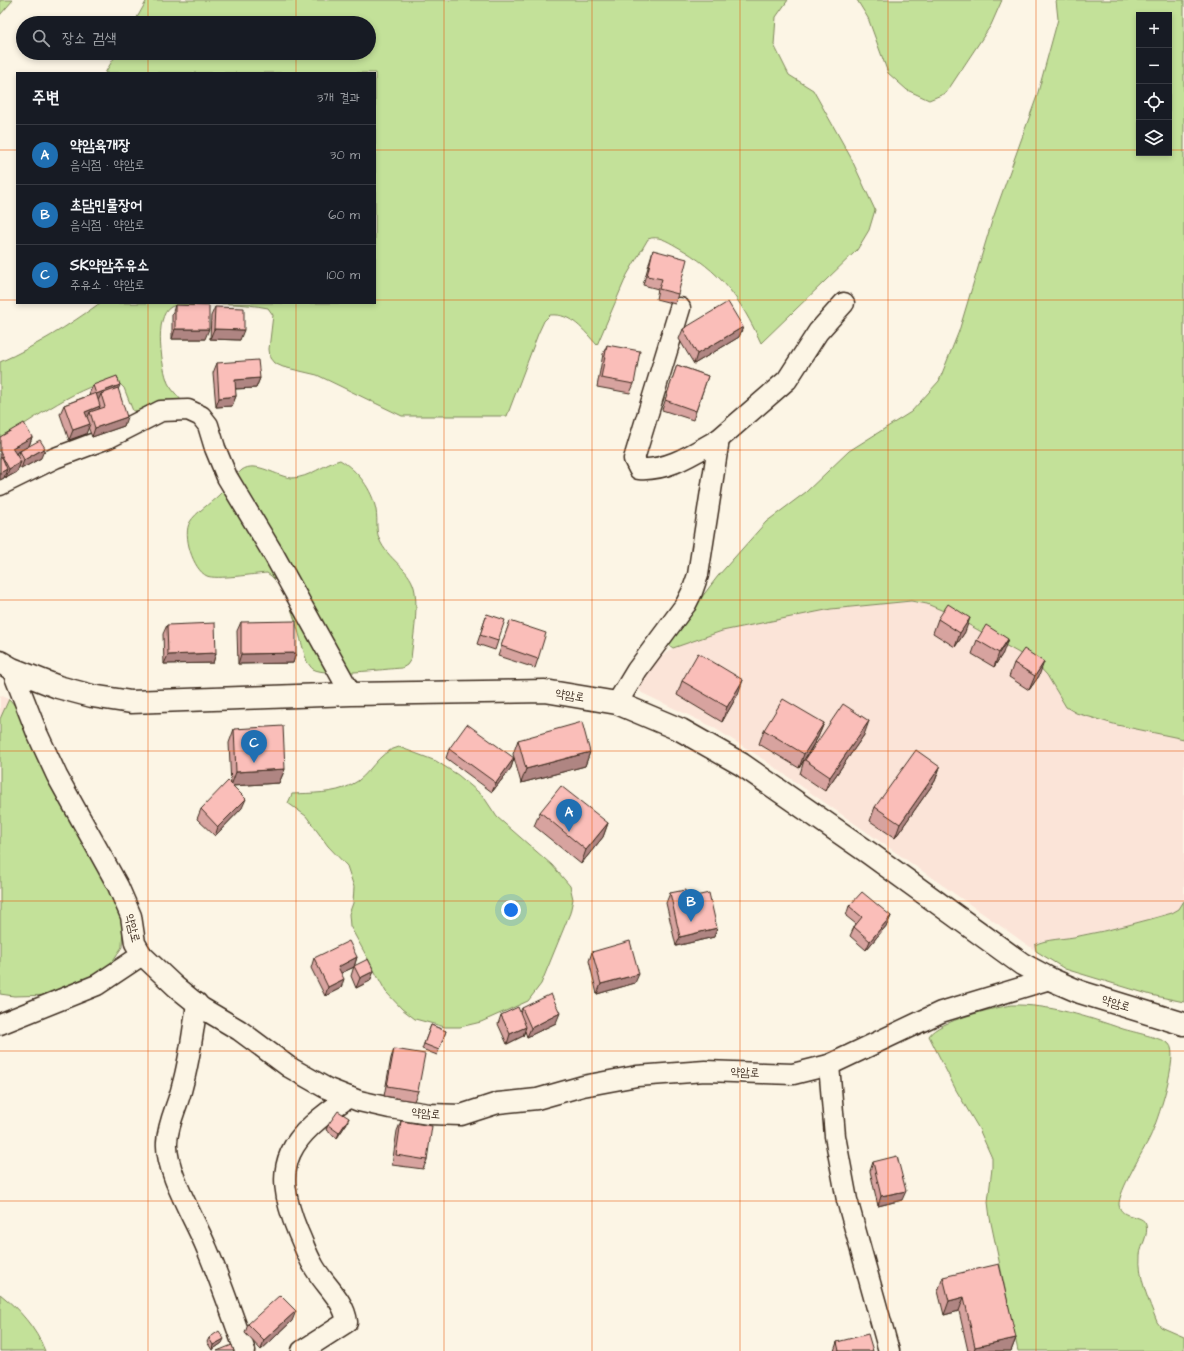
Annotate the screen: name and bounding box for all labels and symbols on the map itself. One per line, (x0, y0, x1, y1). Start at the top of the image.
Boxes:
street label: 약암로 (554, 685, 586, 706)
pin: C (241, 730, 267, 763)
pin: A (556, 799, 582, 832)
pin: B (678, 889, 704, 922)
your location (501, 900, 521, 920)
street label: 약암로 (121, 912, 144, 944)
street label: 약암로 (1100, 991, 1132, 1016)
street label: 약암로 (730, 1063, 760, 1082)
street label: 약암로 (411, 1104, 441, 1123)

